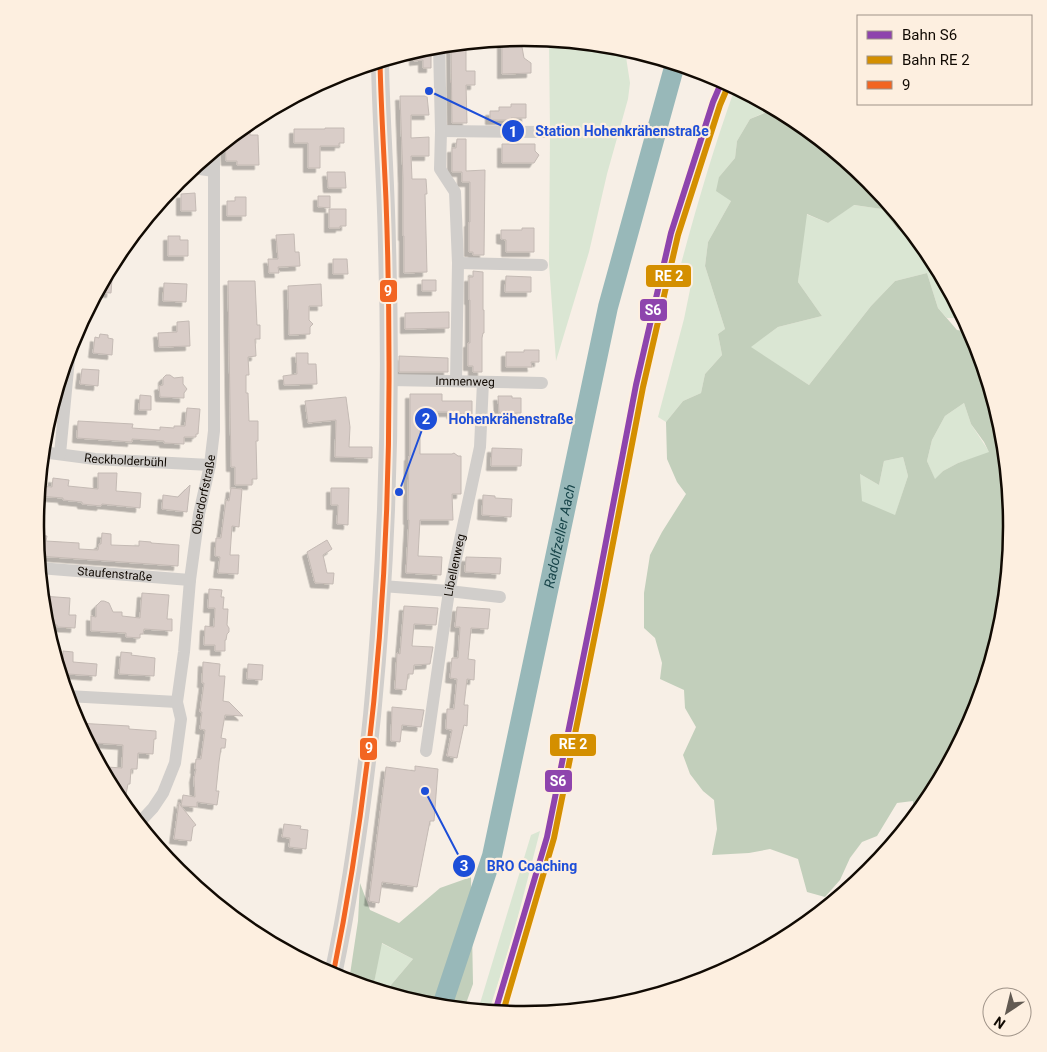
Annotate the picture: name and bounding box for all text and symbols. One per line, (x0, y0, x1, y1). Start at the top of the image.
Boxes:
legend (857, 15, 1032, 105)
text: Bahn S6 (902, 26, 957, 44)
text: Bahn RE 2 (902, 51, 970, 69)
text: 9 (902, 76, 910, 94)
callout: Station Hohenkrähenstraße (500, 117, 719, 146)
text: 1 (509, 123, 517, 141)
text: Station Hohenkrähenstraße (535, 123, 709, 139)
line badge: RE 2 (645, 264, 692, 288)
text: RE 2 (655, 268, 683, 284)
line badge: 9 (379, 279, 398, 303)
text: 9 (384, 283, 392, 299)
line badge: S6 (639, 298, 668, 322)
text: S6 (645, 302, 661, 318)
street label: Immenweg (435, 374, 495, 389)
callout: Hohenkrähenstraße (413, 405, 583, 434)
text: 2 (422, 410, 431, 428)
text: Hohenkrähenstraße (449, 411, 574, 427)
street label: Reckholderbühl (83, 451, 167, 470)
street label: Oberdorfstraße (189, 454, 218, 536)
water label: Radolfzeller Aach (541, 483, 578, 590)
street label: Libellenweg (441, 533, 468, 597)
street label: Staufenstraße (77, 564, 153, 584)
line badge: RE 2 (549, 733, 597, 757)
text: RE 2 (559, 736, 587, 752)
line badge: 9 (359, 737, 378, 761)
text: 9 (365, 740, 373, 756)
line badge: S6 (544, 769, 573, 793)
text: S6 (550, 773, 566, 789)
callout: BRO Coaching (452, 852, 587, 881)
text: 3 (460, 857, 468, 875)
text: BRO Coaching (487, 858, 577, 874)
north arrow (982, 987, 1032, 1037)
text: N (991, 1013, 1008, 1032)

